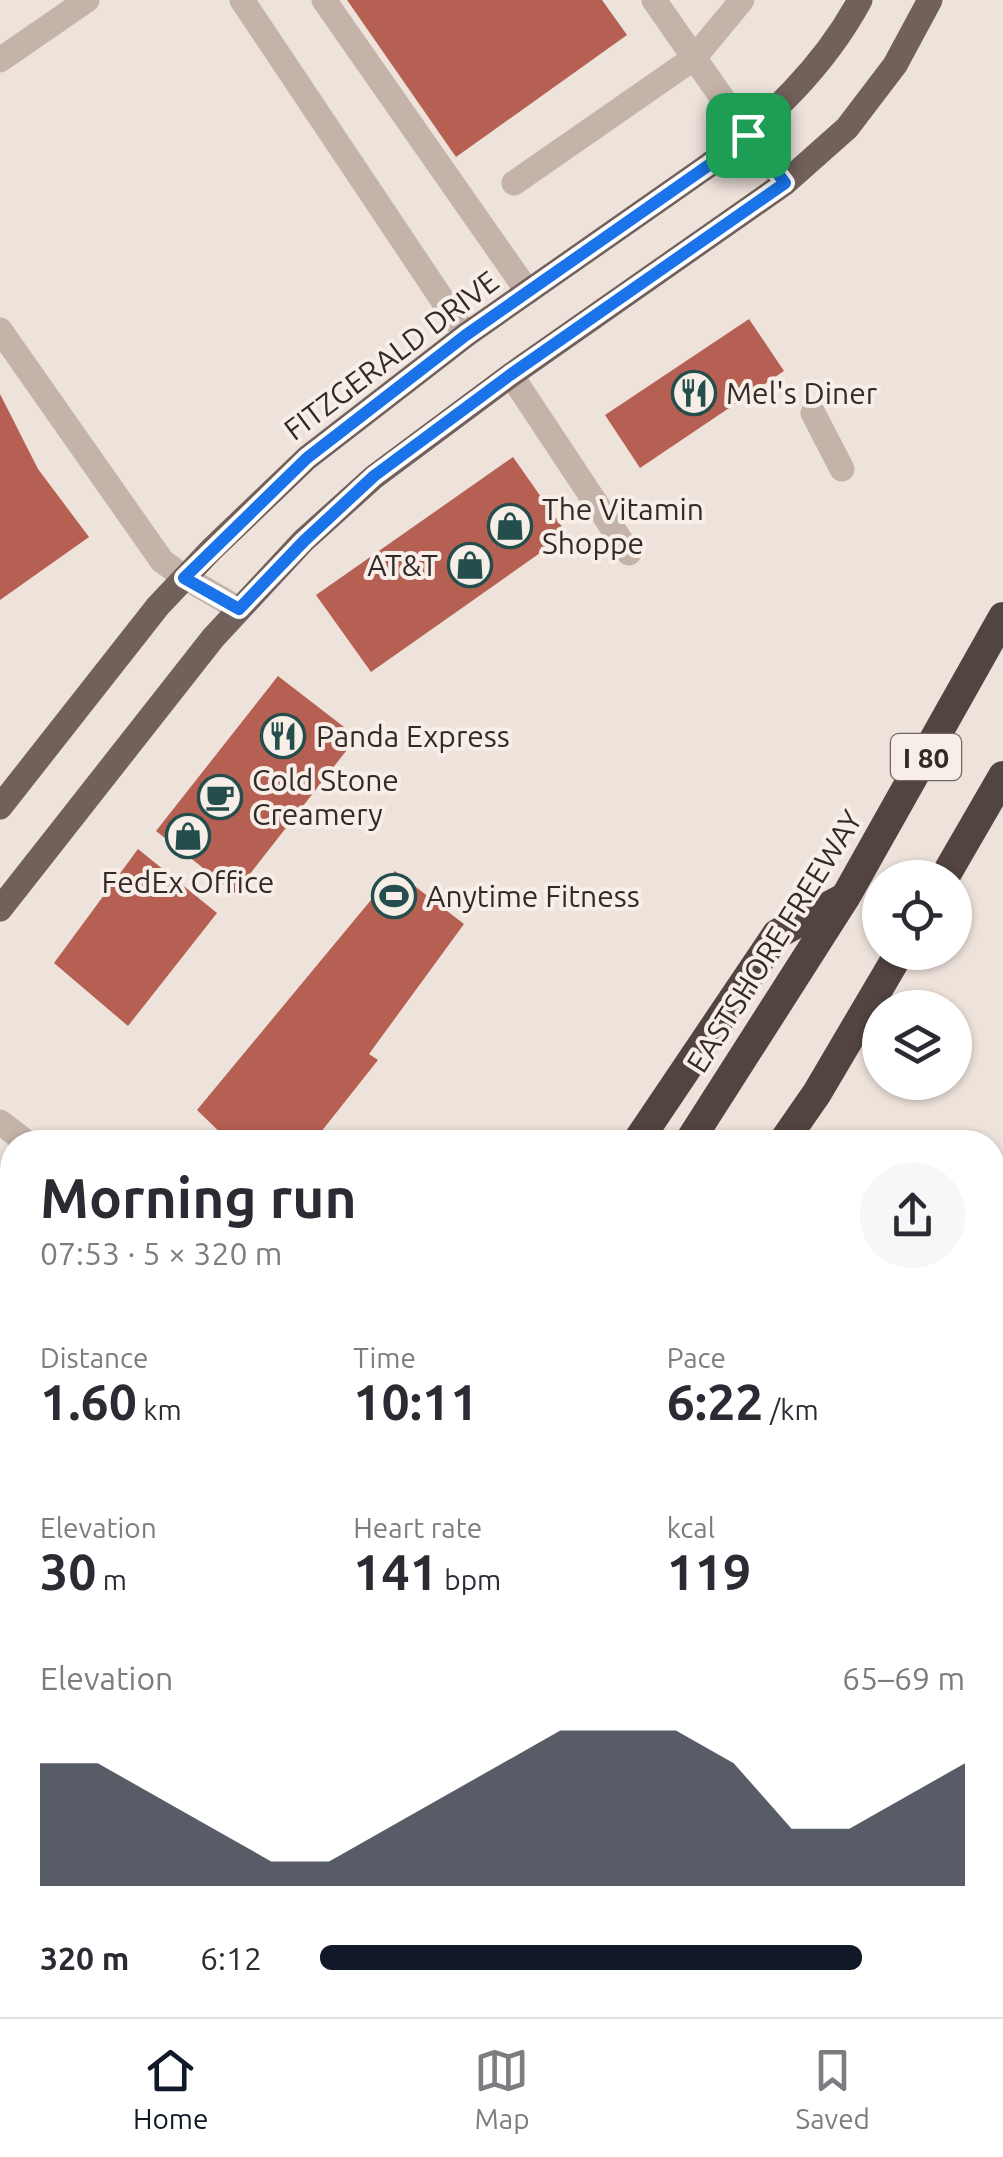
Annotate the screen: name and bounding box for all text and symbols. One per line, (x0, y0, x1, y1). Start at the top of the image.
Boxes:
pin (706, 93, 791, 178)
icon: arrive (721, 108, 776, 163)
street label: FITZGERALD DRIVE (277, 263, 505, 447)
restaurant icon: Mel's Diner (671, 370, 717, 416)
place label: Mel's Diner (726, 376, 878, 410)
place label: The Vitamin Shoppe (542, 492, 704, 560)
shop icon: The Vitamin Shoppe (487, 503, 533, 549)
shop icon: AT&T (447, 542, 493, 588)
place label: AT&T (367, 548, 438, 582)
restaurant icon: Panda Express (260, 713, 306, 759)
place label: Panda Express (316, 719, 510, 753)
road number: I 80 (891, 734, 961, 780)
place label: Cold Stone Creamery (252, 763, 399, 831)
cafe icon: Cold Stone Creamery (197, 774, 243, 820)
street label: EASTSHORE FREEWAY (680, 803, 869, 1078)
shop icon: FedEx Office (165, 813, 211, 859)
map controls (862, 860, 972, 1100)
button: locate (862, 860, 972, 970)
place label: FedEx Office (102, 865, 274, 899)
sports icon: Anytime Fitness (371, 873, 417, 919)
place label: Anytime Fitness (426, 879, 640, 913)
button: layers (862, 990, 972, 1100)
button: share (860, 1163, 965, 1268)
text: Morning run (40, 1167, 357, 1228)
text: 07:53 · 5 × 320 m (40, 1235, 282, 1271)
text: Distance (40, 1342, 148, 1373)
text: Time (353, 1342, 416, 1373)
text: Pace (667, 1342, 726, 1373)
text: 1.60 (40, 1373, 137, 1429)
text: 10:11 (353, 1373, 478, 1429)
text: 6:22 (667, 1373, 764, 1429)
text: km (137, 1394, 182, 1425)
text: /km (764, 1394, 819, 1425)
text: Elevation (40, 1512, 157, 1543)
text: Heart rate (353, 1512, 482, 1543)
text: kcal (667, 1512, 715, 1543)
text: 30 (40, 1543, 96, 1599)
text: 141 (353, 1543, 438, 1599)
text: 119 (667, 1543, 751, 1599)
text: m (96, 1564, 127, 1595)
text: bpm (438, 1564, 501, 1595)
text: Elevation (40, 1660, 173, 1696)
text: 65–69 m (842, 1660, 965, 1696)
text: 320 m (40, 1940, 129, 1976)
text: 6:12 (200, 1940, 262, 1976)
tab: Home (133, 2043, 209, 2134)
tab: Map (474, 2043, 530, 2134)
tab: Saved (795, 2043, 870, 2134)

